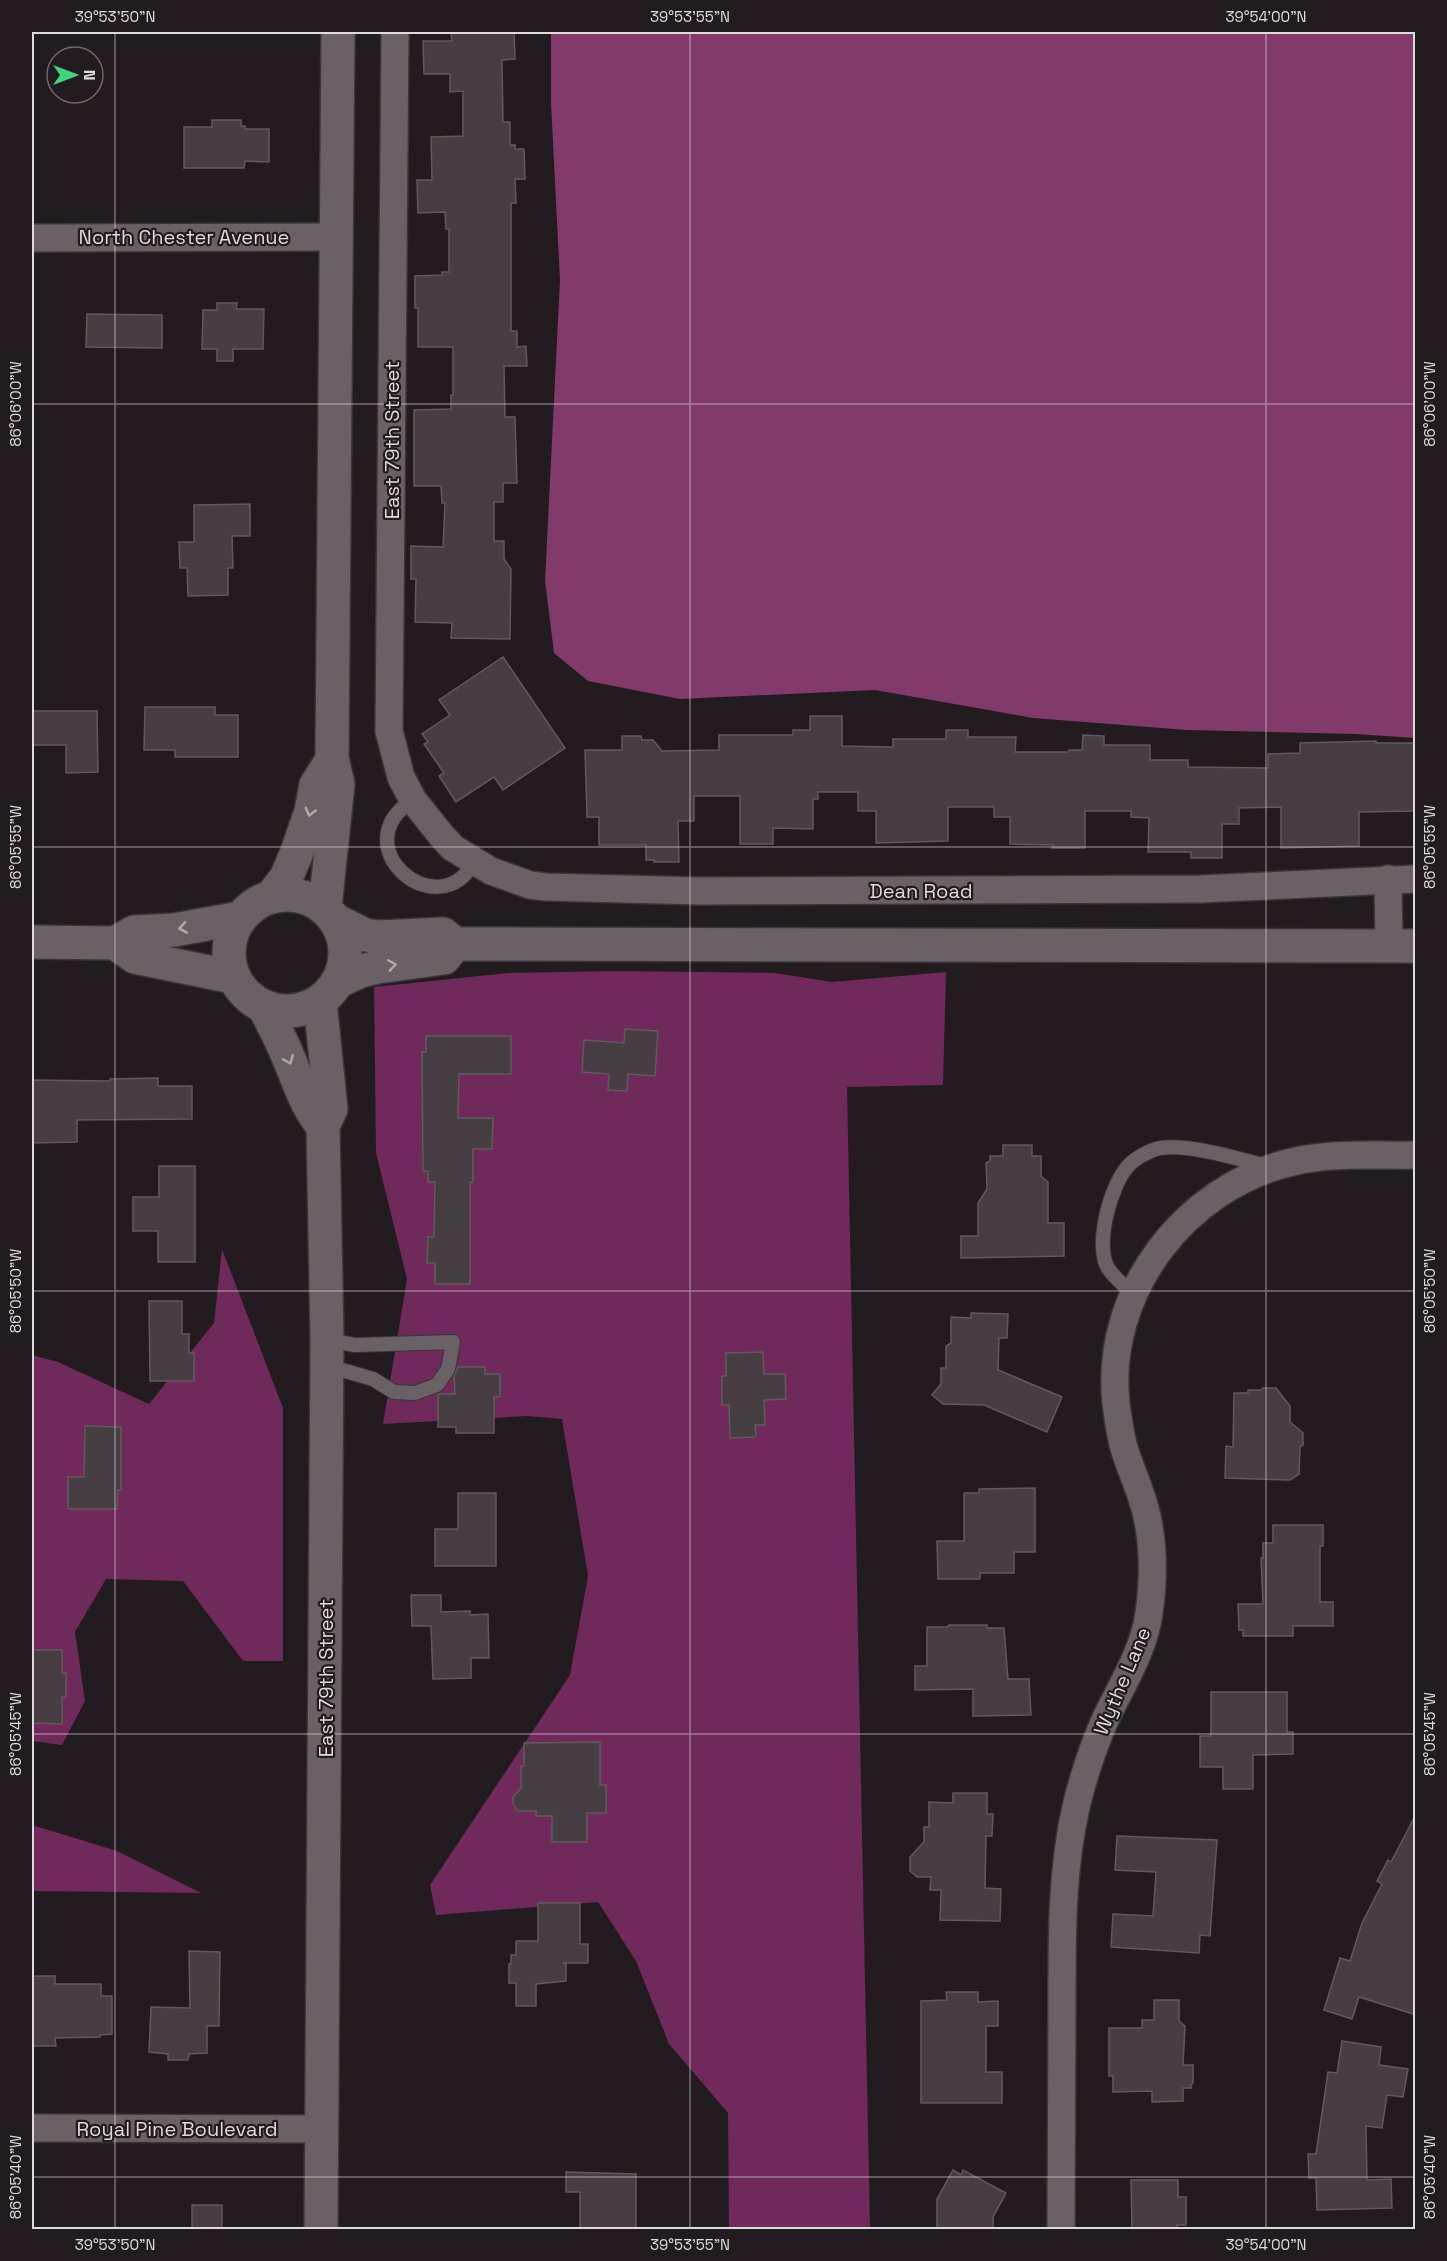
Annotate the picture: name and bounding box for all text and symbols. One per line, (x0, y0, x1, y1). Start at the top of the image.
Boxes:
text: 39°53'50"N (75, 7, 155, 26)
text: 39°53'55"N (650, 7, 730, 26)
text: 39°54'00"N (1225, 7, 1307, 26)
north arrow (45, 45, 105, 105)
text: N (79, 70, 100, 80)
street label: North Chester Avenue (79, 224, 289, 250)
text: 86°06'00"W (6, 361, 25, 447)
street label: East 79th Street (379, 361, 405, 519)
text: 86°06'00"W (1420, 361, 1439, 447)
text: 86°05'55"W (6, 805, 25, 889)
text: 86°05'55"W (1420, 805, 1439, 889)
one-way arrow (305, 806, 318, 816)
street label: Dean Road (869, 878, 973, 904)
one-way arrow (178, 921, 188, 934)
one-way arrow (388, 959, 397, 971)
one-way arrow (282, 1054, 294, 1065)
text: 86°05'50"W (6, 1249, 25, 1333)
text: 86°05'50"W (1420, 1249, 1439, 1333)
street label: East 79th Street (313, 1599, 339, 1757)
street label: Wythe Lane (1088, 1623, 1156, 1739)
text: 86°05'45"W (6, 1692, 25, 1776)
text: 86°05'45"W (1420, 1692, 1439, 1776)
street label: Royal Pine Boulevard (76, 2116, 278, 2142)
text: 86°05'40"W (6, 2135, 25, 2219)
text: 86°05'40"W (1420, 2135, 1439, 2219)
text: 39°53'50"N (75, 2235, 155, 2254)
text: 39°53'55"N (650, 2235, 730, 2254)
text: 39°54'00"N (1225, 2235, 1307, 2254)

